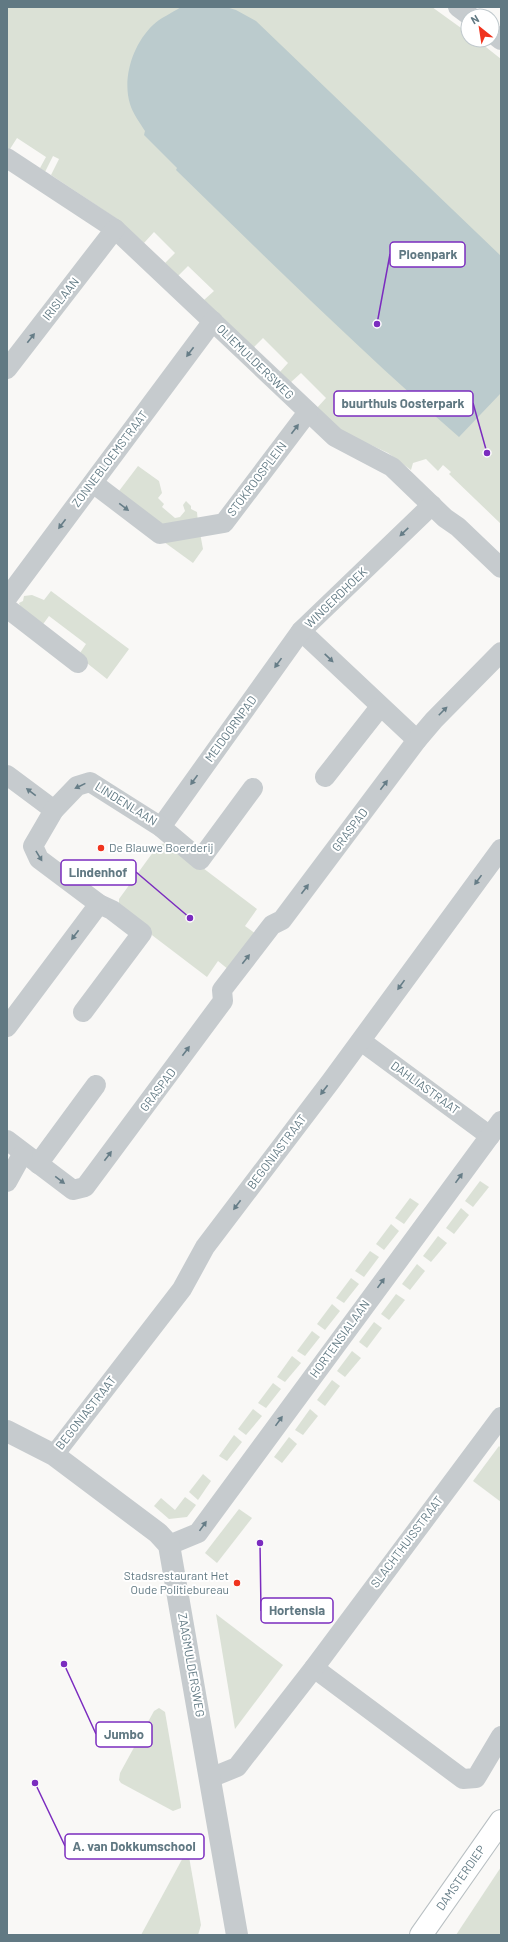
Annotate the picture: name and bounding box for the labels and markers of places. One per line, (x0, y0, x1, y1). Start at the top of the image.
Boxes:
callout: Pioenpark (390, 242, 465, 267)
callout: buurthuis Oosterpark (334, 391, 473, 416)
place label: De Blauwe Boerderij (109, 840, 213, 854)
marker: De Blauwe Boerderij (96, 843, 106, 853)
callout: Lindenhof (61, 860, 136, 885)
place label: Stadsrestaurant Het Oude Politiebureau (124, 1568, 229, 1596)
marker: Stadsrestaurant Het Oude Politiebureau (232, 1578, 242, 1588)
callout: Hortensia (261, 1598, 333, 1623)
callout: Jumbo (96, 1722, 152, 1747)
callout: A. van Dokkumschool (65, 1834, 204, 1859)

